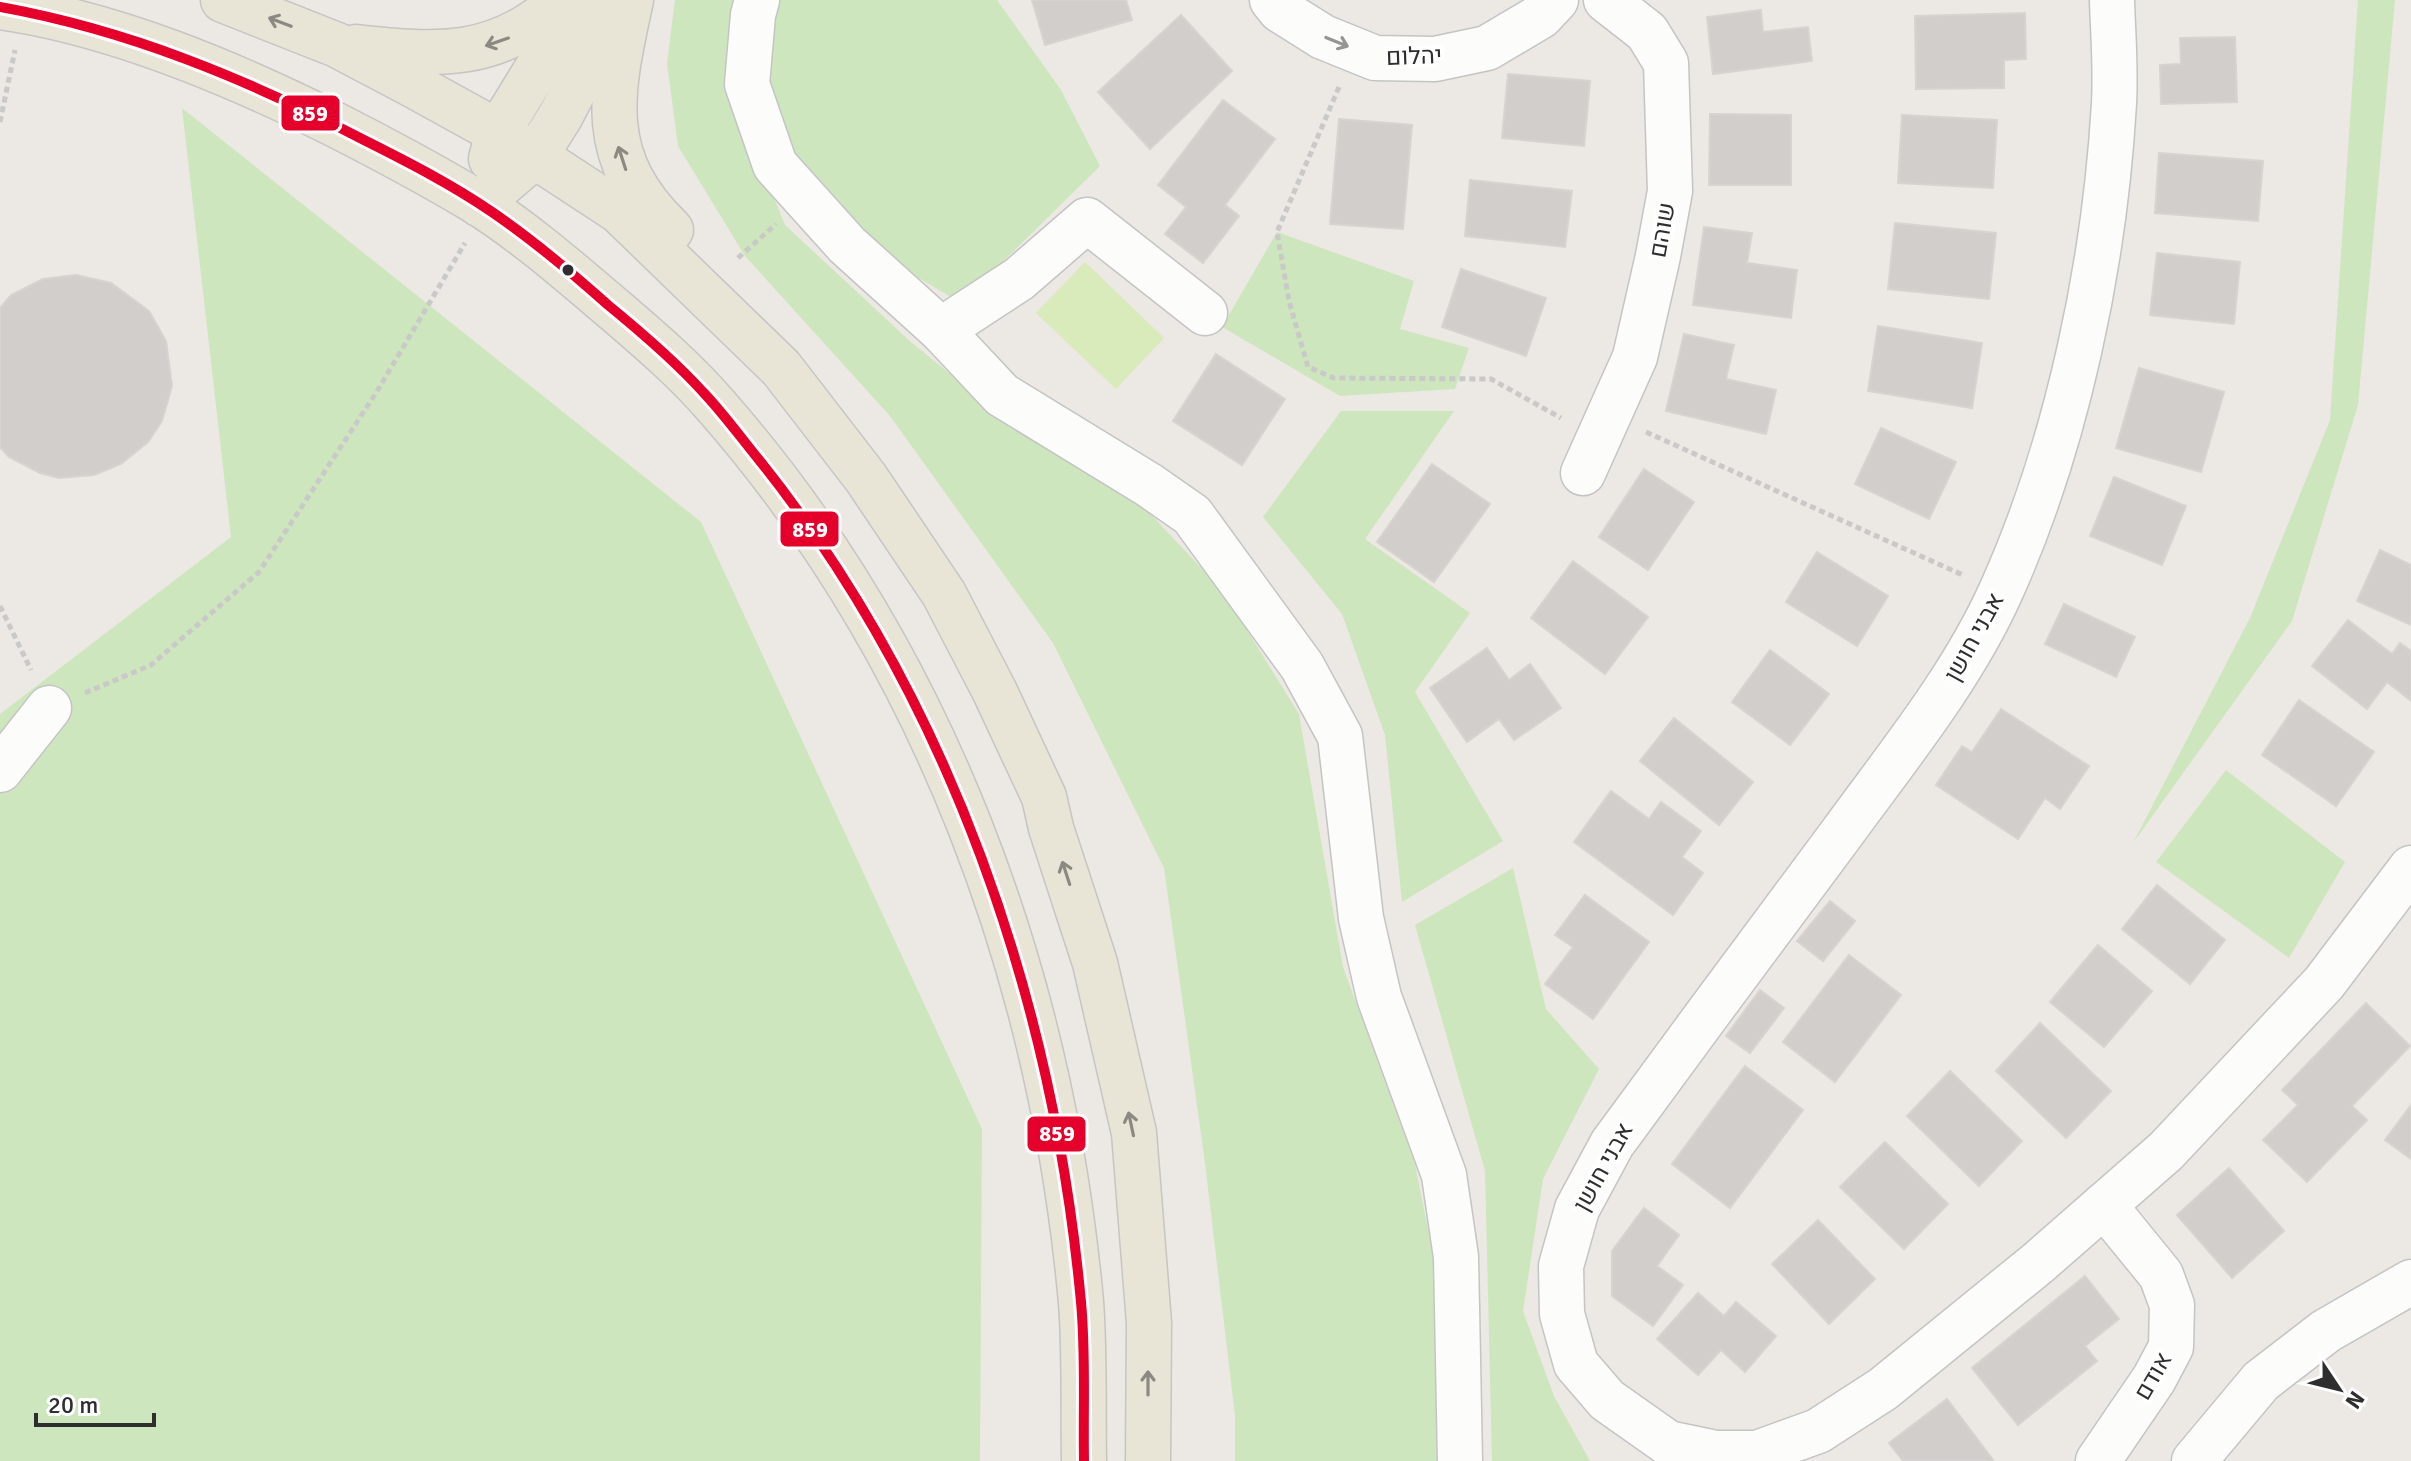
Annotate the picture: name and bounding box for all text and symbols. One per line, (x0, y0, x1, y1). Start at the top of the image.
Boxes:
one-way arrow (268, 14, 293, 28)
one-way arrow (485, 35, 510, 50)
one-way arrow (1324, 36, 1349, 50)
street label: יהלום (1385, 40, 1443, 72)
line badge: 859 (280, 94, 341, 132)
text: 859 (292, 100, 328, 127)
one-way arrow (614, 146, 629, 171)
street label: שוהם (1642, 200, 1682, 260)
unlabelled marker (560, 262, 576, 278)
line badge: 859 (779, 510, 840, 548)
text: 859 (792, 516, 828, 543)
street label: אבני חושן (1937, 587, 2011, 687)
one-way arrow (1057, 860, 1072, 885)
one-way arrow (1123, 1112, 1138, 1137)
line badge: 859 (1026, 1115, 1087, 1153)
street label: אבני חושן (1566, 1117, 1640, 1217)
text: 859 (1039, 1120, 1075, 1147)
street label: אודם (2127, 1347, 2179, 1405)
north arrow (2299, 1349, 2379, 1429)
one-way arrow (1140, 1370, 1156, 1397)
scale bar (36, 1377, 154, 1427)
text: N (2340, 1386, 2370, 1414)
text: 20 m (48, 1390, 98, 1420)

